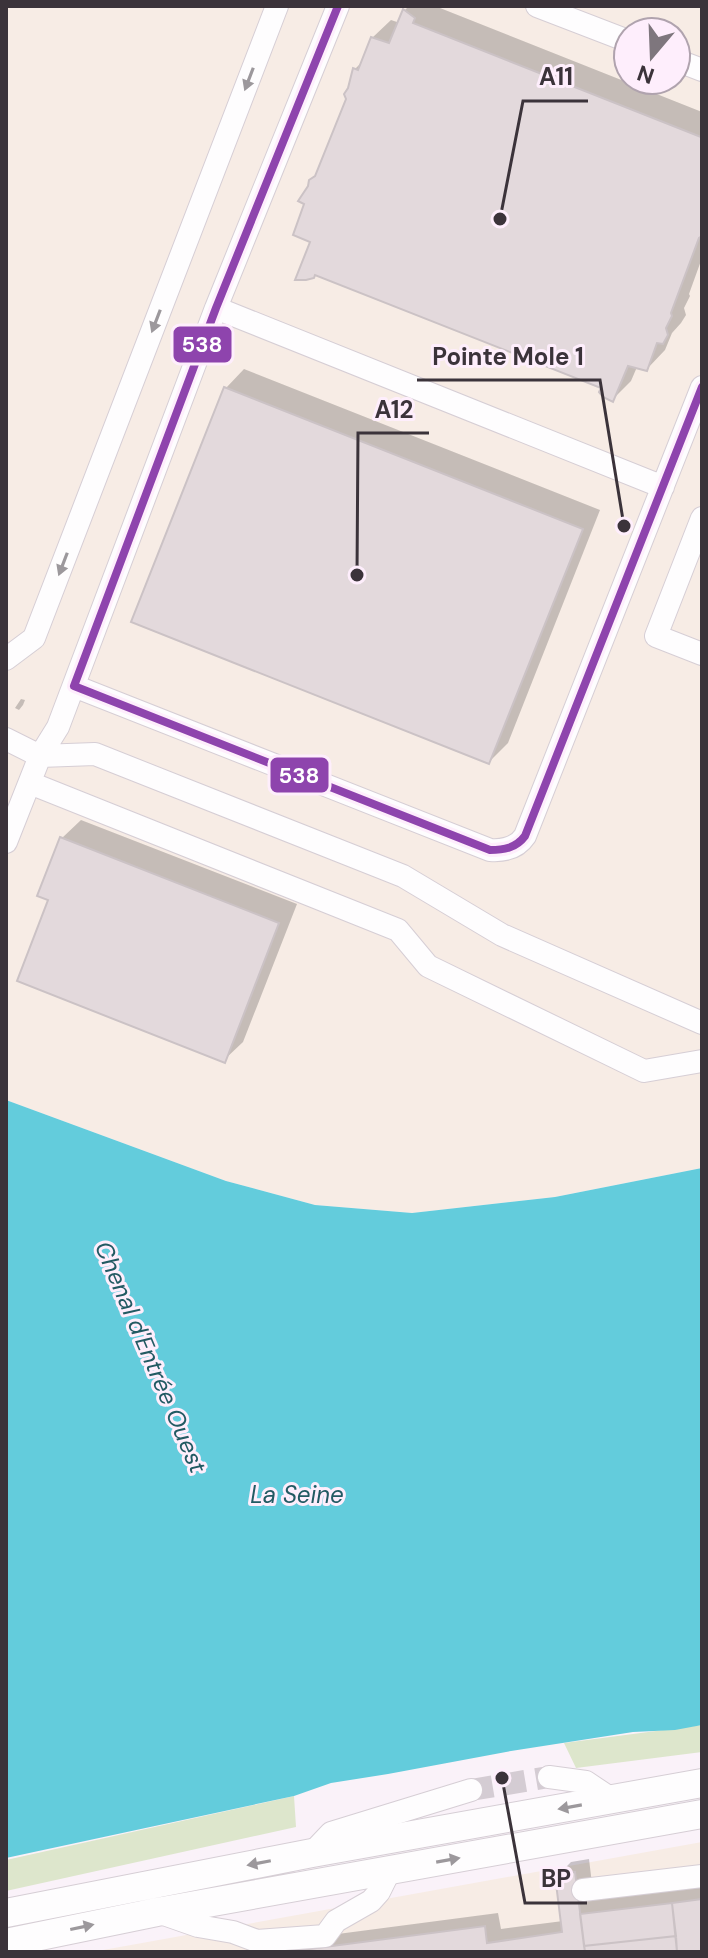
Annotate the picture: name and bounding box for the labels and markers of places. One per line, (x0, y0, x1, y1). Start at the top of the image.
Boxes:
callout: A11 (523, 53, 588, 101)
callout: Pointe Mole 1 (417, 332, 600, 380)
callout: A12 (358, 385, 429, 433)
callout: BP (525, 1855, 587, 1903)

